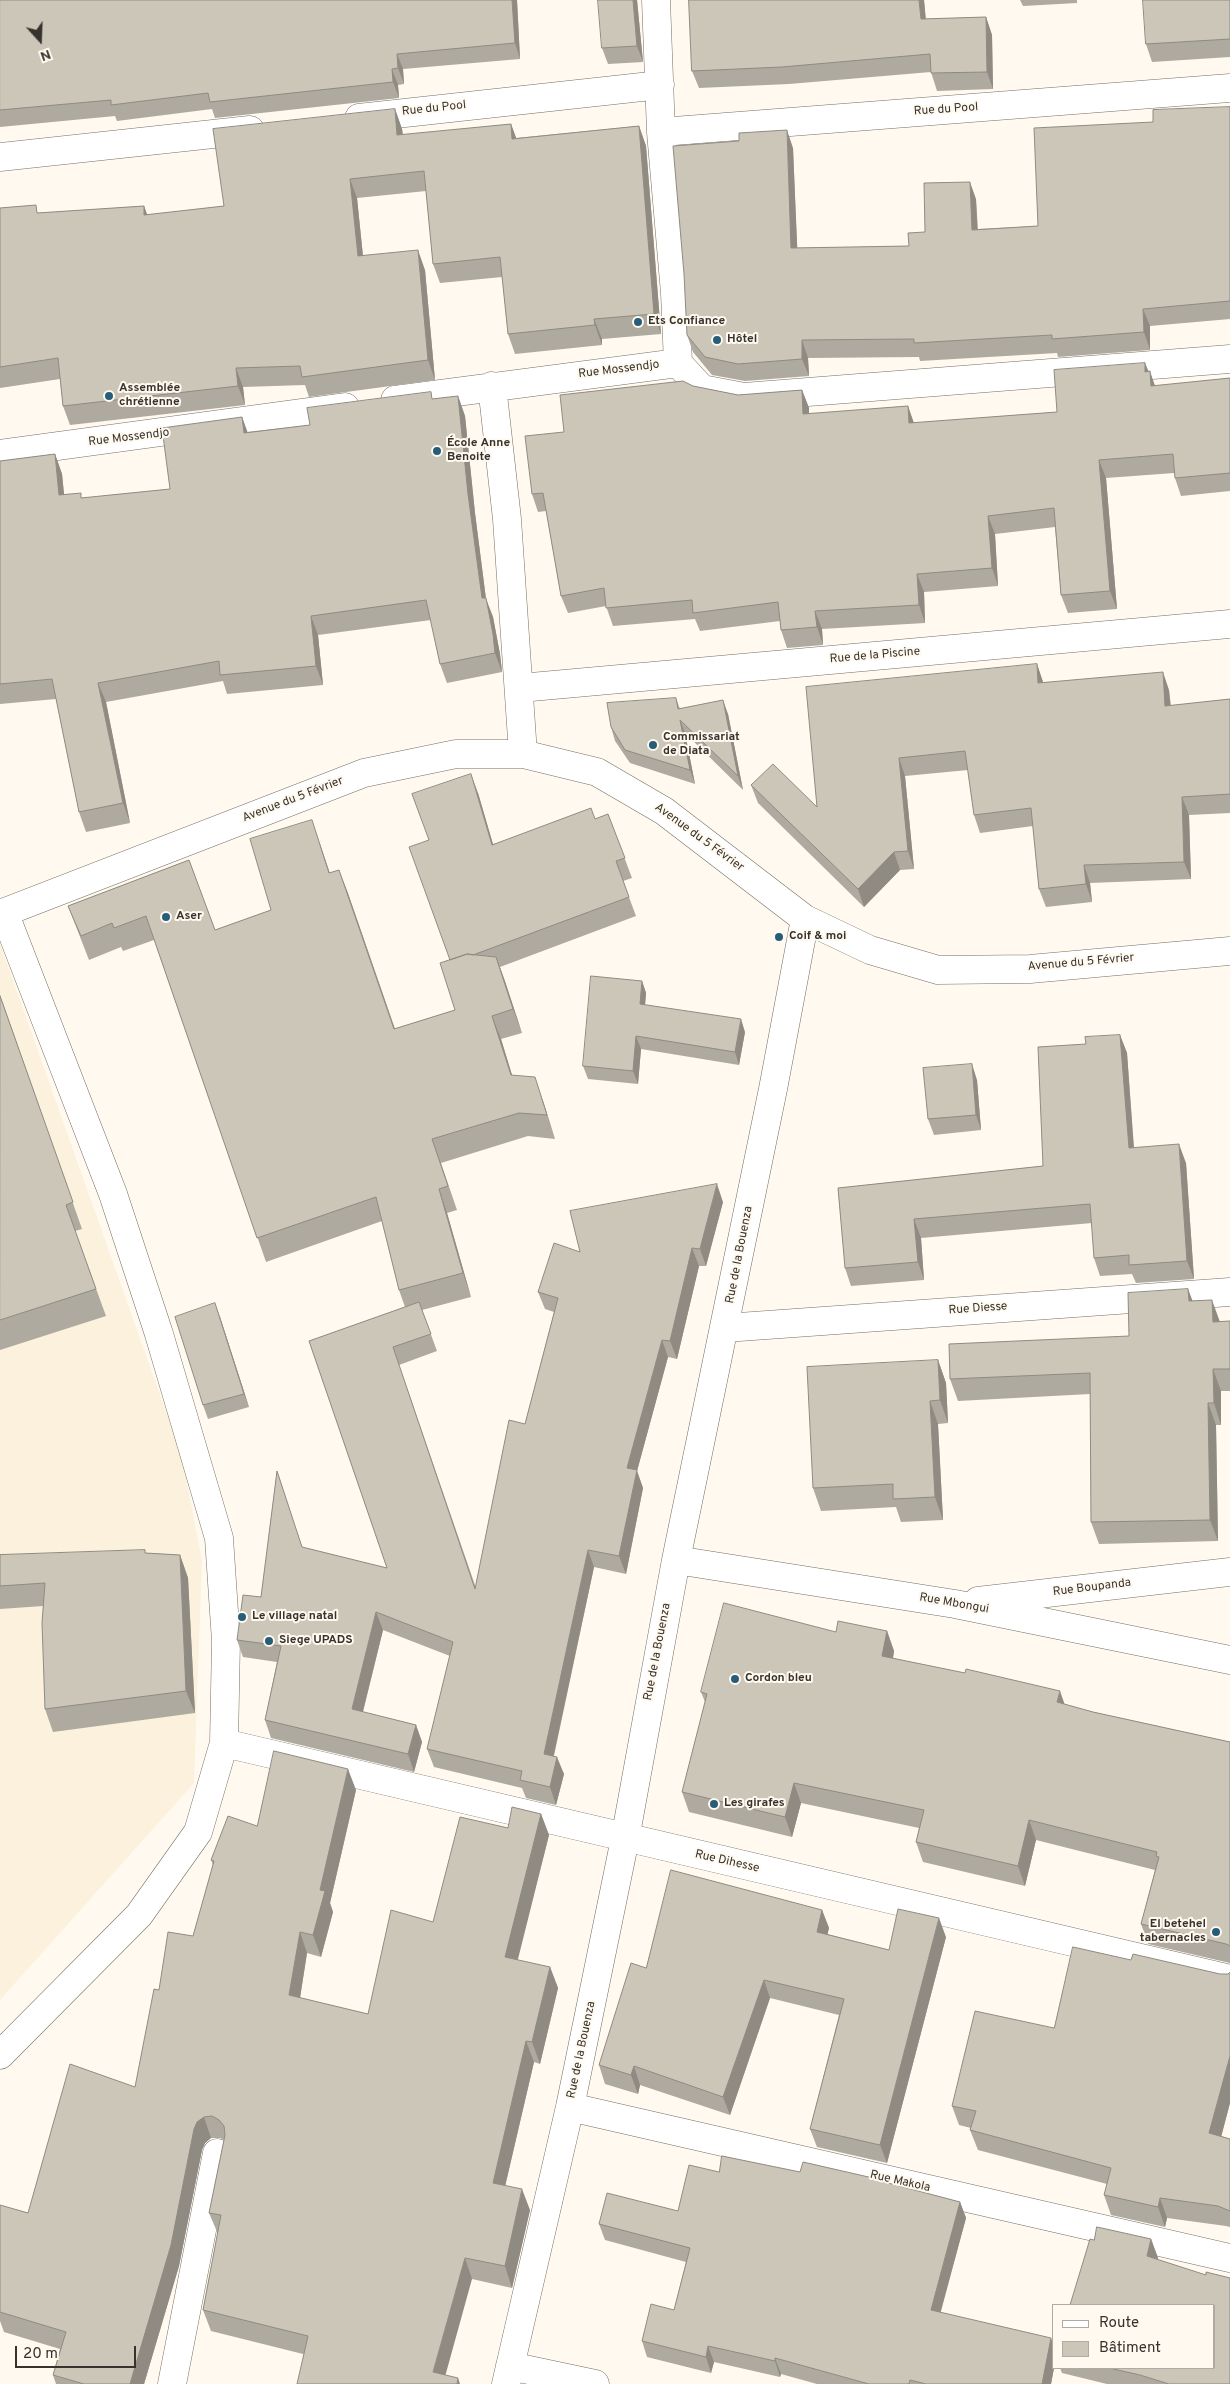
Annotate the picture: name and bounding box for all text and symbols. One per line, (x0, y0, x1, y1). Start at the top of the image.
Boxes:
north arrow (15, 15, 65, 65)
text: N (38, 45, 53, 64)
street label: Rue du Pool (401, 98, 467, 120)
street label: Rue du Pool (913, 101, 979, 119)
place label: Ets Confiance (648, 315, 725, 329)
marker: Ets Confiance (632, 316, 644, 328)
place label: Hôtel (727, 333, 757, 347)
marker: Hôtel (711, 334, 723, 346)
street label: Rue Mossendjo (578, 358, 660, 382)
place label: Assemblée chrétienne (119, 382, 180, 410)
marker: Assemblée chrétienne (103, 390, 115, 402)
street label: Rue Mossendjo (88, 426, 170, 450)
place label: École Anne Benoite (447, 437, 510, 465)
marker: École Anne Benoite (431, 445, 443, 457)
street label: Rue de la Piscine (829, 645, 921, 667)
place label: Commissariat de Diata (663, 731, 740, 759)
marker: Commissariat de Diata (647, 739, 659, 751)
street label: Avenue du 5 Février (241, 774, 345, 826)
street label: Avenue du 5 Février (652, 801, 746, 875)
place label: Aser (176, 910, 202, 924)
marker: Aser (160, 911, 172, 923)
place label: Coif & moi (789, 930, 846, 944)
marker: Coif & moi (773, 931, 785, 943)
street label: Avenue du 5 Février (1027, 951, 1135, 975)
street label: Rue de la Bouenza (723, 1205, 757, 1305)
street label: Rue Diesse (948, 1300, 1008, 1318)
street label: Rue Boupanda (1052, 1576, 1132, 1600)
street label: Rue Mbongui (918, 1591, 990, 1617)
street label: Rue de la Bouenza (641, 1602, 675, 1702)
place label: Le village natal (252, 1610, 337, 1624)
marker: Le village natal (236, 1611, 248, 1623)
place label: Siege UPADS (279, 1634, 353, 1648)
marker: Siege UPADS (263, 1635, 275, 1647)
place label: Cordon bleu (745, 1672, 812, 1686)
marker: Cordon bleu (729, 1673, 741, 1685)
place label: Les girafes (724, 1797, 785, 1811)
marker: Les girafes (708, 1798, 720, 1810)
street label: Rue Dihesse (693, 1848, 761, 1876)
place label: El betehel tabernacles (1140, 1918, 1206, 1946)
marker: El betehel tabernacles (1210, 1926, 1222, 1938)
street label: Rue de la Bouenza (565, 2000, 599, 2100)
street label: Rue Makola (868, 2168, 932, 2196)
legend (1052, 2304, 1215, 2369)
text: Route (1099, 2314, 1139, 2333)
scale bar (18, 2336, 139, 2368)
text: Bâtiment (1099, 2339, 1161, 2358)
text: 20 m (23, 2345, 58, 2364)

